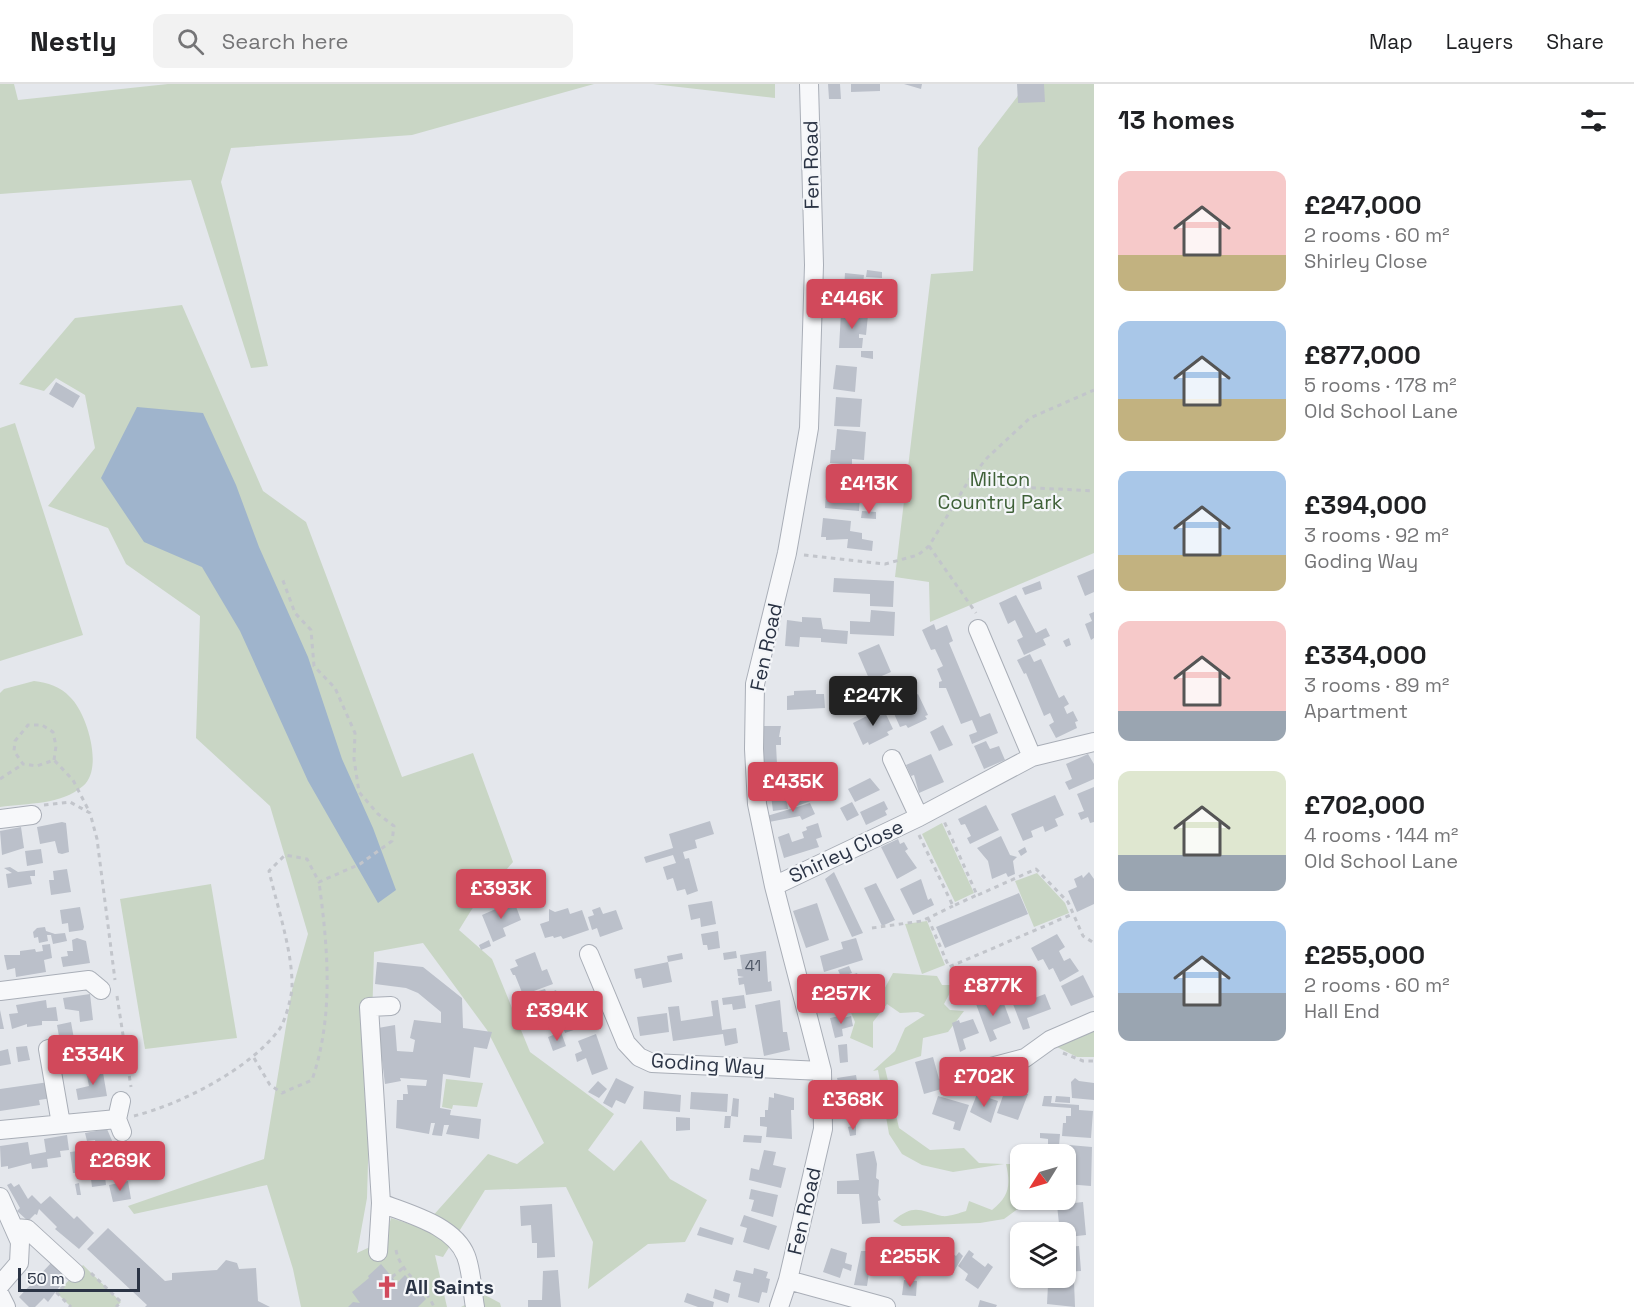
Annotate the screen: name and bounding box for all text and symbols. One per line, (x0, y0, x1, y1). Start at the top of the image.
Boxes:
search box (153, 14, 573, 68)
text: Nestly (30, 23, 117, 59)
icon: search (174, 25, 207, 58)
text: Search here (222, 27, 349, 55)
text: Map (1369, 28, 1413, 55)
text: Layers (1446, 28, 1513, 55)
text: Share (1546, 28, 1604, 55)
text: 13 homes (1118, 103, 1235, 137)
icon: filters (1577, 104, 1610, 137)
street label: Fen Road (797, 120, 825, 210)
text: £247,000 (1304, 188, 1422, 222)
icon: home (1166, 195, 1238, 267)
text: 2 rooms · 60 m² (1304, 222, 1450, 248)
text: Shirley Close (1304, 248, 1428, 274)
pin: £446K (810, 279, 894, 330)
text: £446K (820, 285, 884, 311)
text: £877,000 (1304, 338, 1421, 372)
icon: home (1166, 345, 1238, 417)
text: 5 rooms · 178 m² (1304, 372, 1456, 398)
text: Old School Lane (1304, 398, 1458, 424)
pin: £413K (827, 464, 911, 515)
park label: Milton Country Park (937, 466, 1063, 515)
text: £413K (840, 470, 898, 496)
text: £394,000 (1304, 488, 1427, 522)
icon: home (1166, 495, 1238, 567)
text: 3 rooms · 92 m² (1304, 522, 1449, 548)
text: Goding Way (1304, 548, 1418, 574)
street label: Fen Road (744, 601, 788, 693)
text: £334,000 (1304, 638, 1427, 672)
icon: home (1166, 645, 1238, 717)
text: 3 rooms · 89 m² (1304, 672, 1449, 698)
pin: £247K (831, 676, 915, 727)
text: £247K (843, 682, 903, 708)
text: Apartment (1304, 698, 1408, 724)
pin: £435K (751, 762, 835, 813)
text: £435K (762, 768, 824, 794)
text: £702,000 (1304, 788, 1425, 822)
icon: home (1166, 795, 1238, 867)
street label: Shirley Close (785, 813, 907, 889)
text: 4 rooms · 144 m² (1304, 822, 1458, 848)
text: Old School Lane (1304, 848, 1458, 874)
pin: £393K (459, 869, 543, 920)
text: £393K (470, 875, 532, 901)
text: £255,000 (1304, 938, 1425, 972)
icon: home (1166, 945, 1238, 1017)
house number: 41 (745, 955, 761, 976)
pin: £877K (951, 966, 1035, 1017)
text: £877K (963, 972, 1023, 998)
text: 2 rooms · 60 m² (1304, 972, 1450, 998)
pin: £257K (799, 974, 883, 1025)
text: £257K (811, 980, 871, 1006)
pin: £394K (515, 991, 599, 1042)
text: £394K (526, 997, 588, 1023)
text: Hall End (1304, 998, 1380, 1024)
pin: £334K (51, 1035, 135, 1086)
text: £334K (62, 1041, 124, 1067)
street label: Goding Way (650, 1047, 766, 1081)
pin: £702K (942, 1057, 1026, 1108)
text: £702K (953, 1063, 1015, 1089)
pin: £368K (811, 1080, 895, 1131)
text: £368K (822, 1086, 884, 1112)
pin: £269K (78, 1141, 162, 1192)
north arrow (1010, 1144, 1076, 1210)
map controls (1010, 1144, 1076, 1288)
text: £269K (89, 1147, 151, 1173)
street label: Fen Road (781, 1165, 827, 1257)
button: layers (1010, 1222, 1076, 1288)
pin: £255K (868, 1237, 952, 1288)
text: £255K (879, 1243, 941, 1269)
scale bar (18, 1265, 140, 1292)
text: 50 m (27, 1268, 65, 1289)
church icon: All Saints (374, 1274, 400, 1300)
place label: All Saints (405, 1274, 494, 1300)

